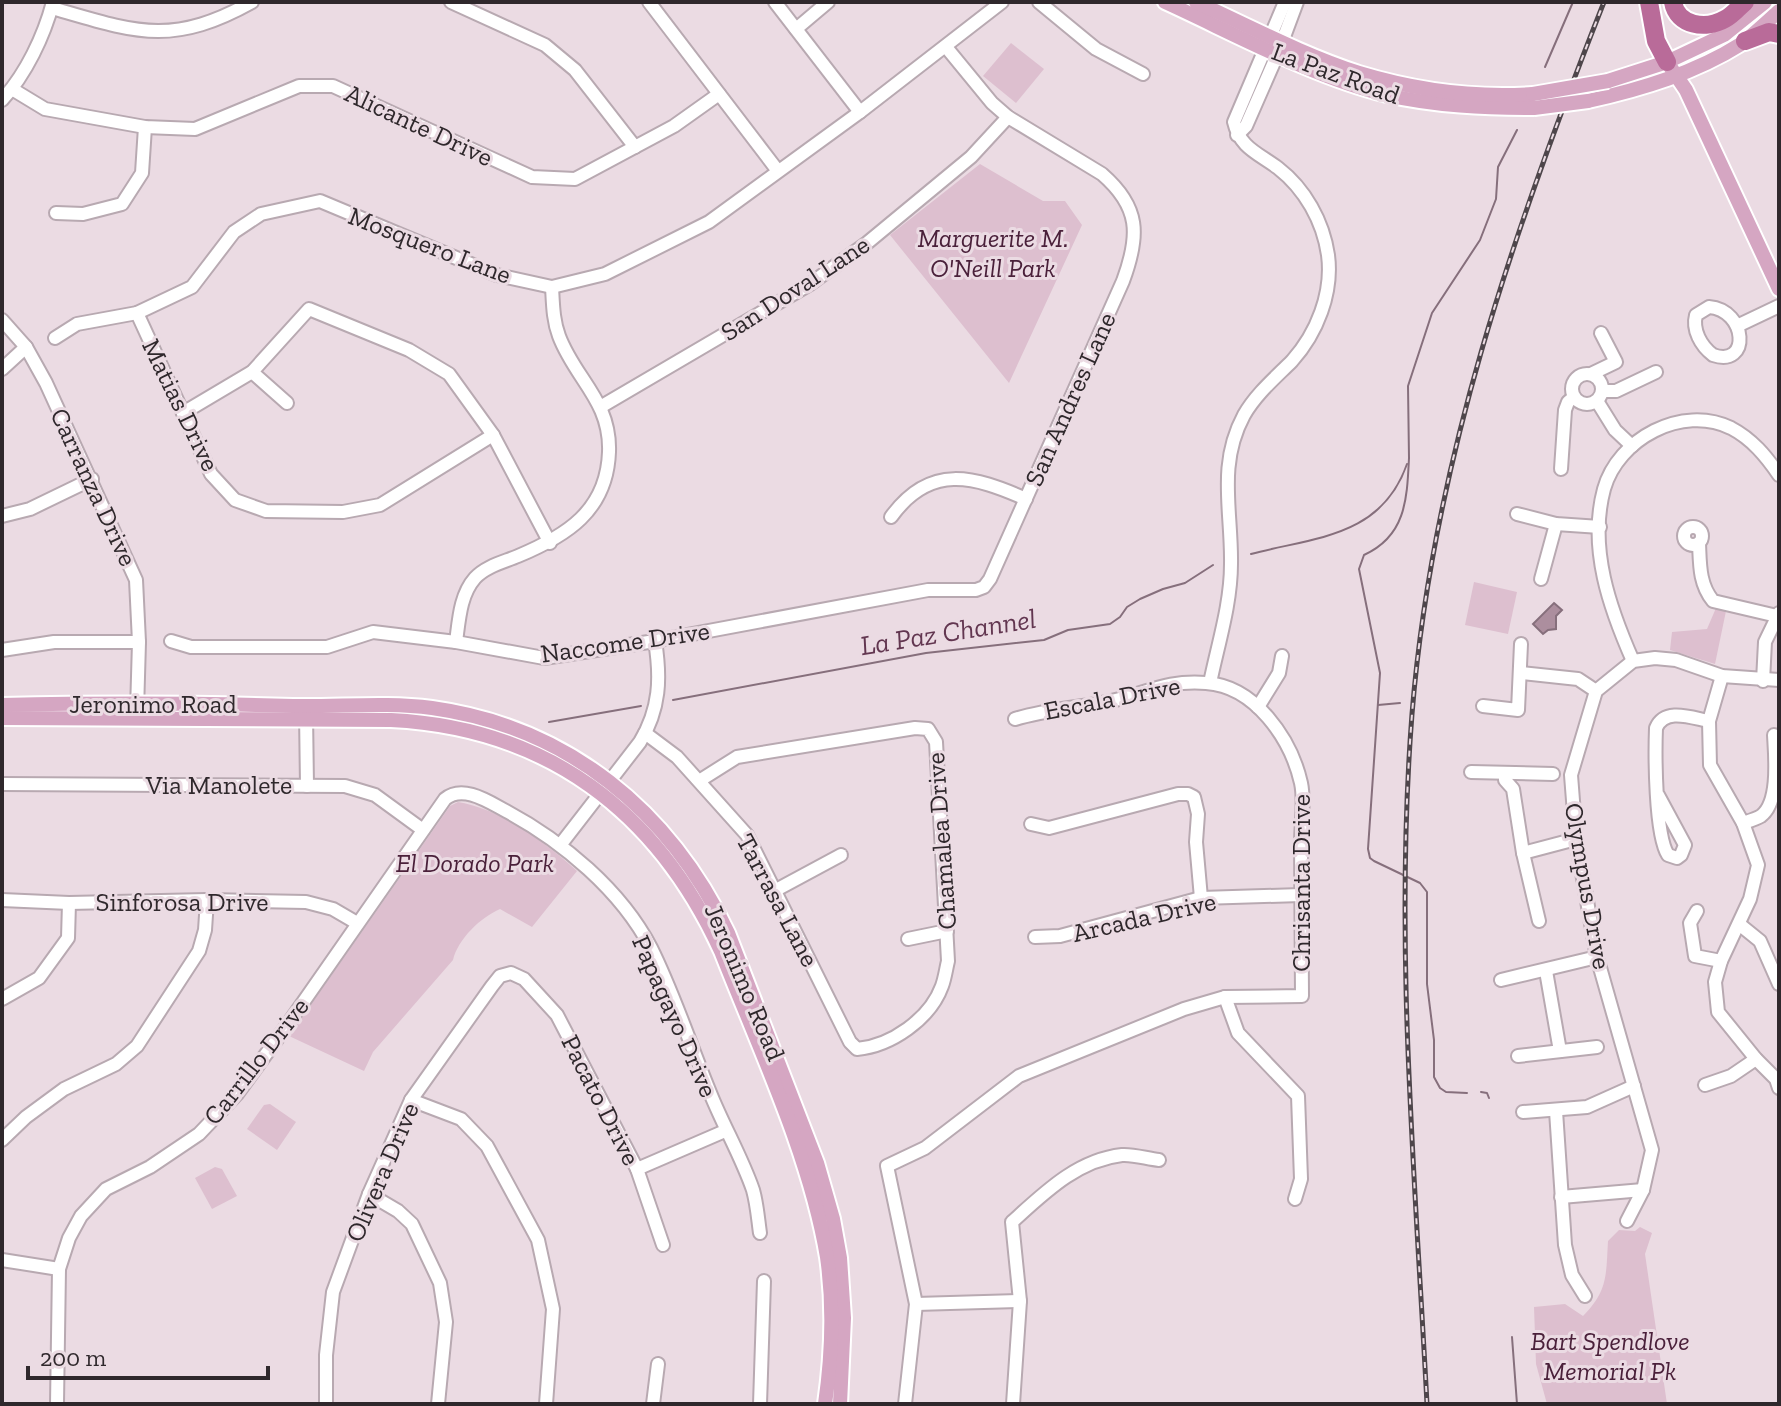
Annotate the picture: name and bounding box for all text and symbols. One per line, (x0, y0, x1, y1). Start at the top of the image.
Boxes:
street label: La Paz Road (1268, 35, 1404, 111)
street label: Alicante Drive (340, 77, 498, 173)
street label: Mosquero Lane (344, 199, 516, 291)
park label: Marguerite M. O'Neill Park (917, 222, 1069, 284)
street label: San Doval Lane (715, 228, 875, 348)
street label: San Andres Lane (1017, 307, 1123, 491)
street label: Matias Drive (135, 334, 227, 476)
street label: Carranza Drive (43, 403, 145, 571)
water label: La Paz Channel (858, 602, 1038, 662)
street label: Naccome Drive (538, 614, 712, 670)
street label: Escala Drive (1041, 669, 1183, 727)
street label: Jeronimo Road (69, 688, 237, 720)
street label: Chamalea Drive (919, 751, 963, 931)
street label: Via Manolete (145, 769, 292, 801)
street label: Chrisanta Drive (1285, 794, 1317, 972)
street label: Olympus Drive (1558, 800, 1618, 972)
street label: Tarrasa Lane (730, 828, 826, 972)
park label: El Dorado Park (396, 847, 554, 879)
street label: Arcada Drive (1069, 885, 1219, 949)
street label: Sinforosa Drive (96, 886, 268, 918)
street label: Jeronimo Road (698, 899, 792, 1065)
street label: Papagayo Drive (625, 930, 725, 1102)
street label: Carrillo Drive (196, 991, 316, 1131)
street label: Pacato Drive (555, 1029, 647, 1171)
street label: Olivera Drive (338, 1098, 426, 1246)
park label: Bart Spendlove Memorial Pk (1530, 1325, 1690, 1387)
scale bar (28, 1330, 268, 1380)
text: 200 m (40, 1343, 106, 1372)

